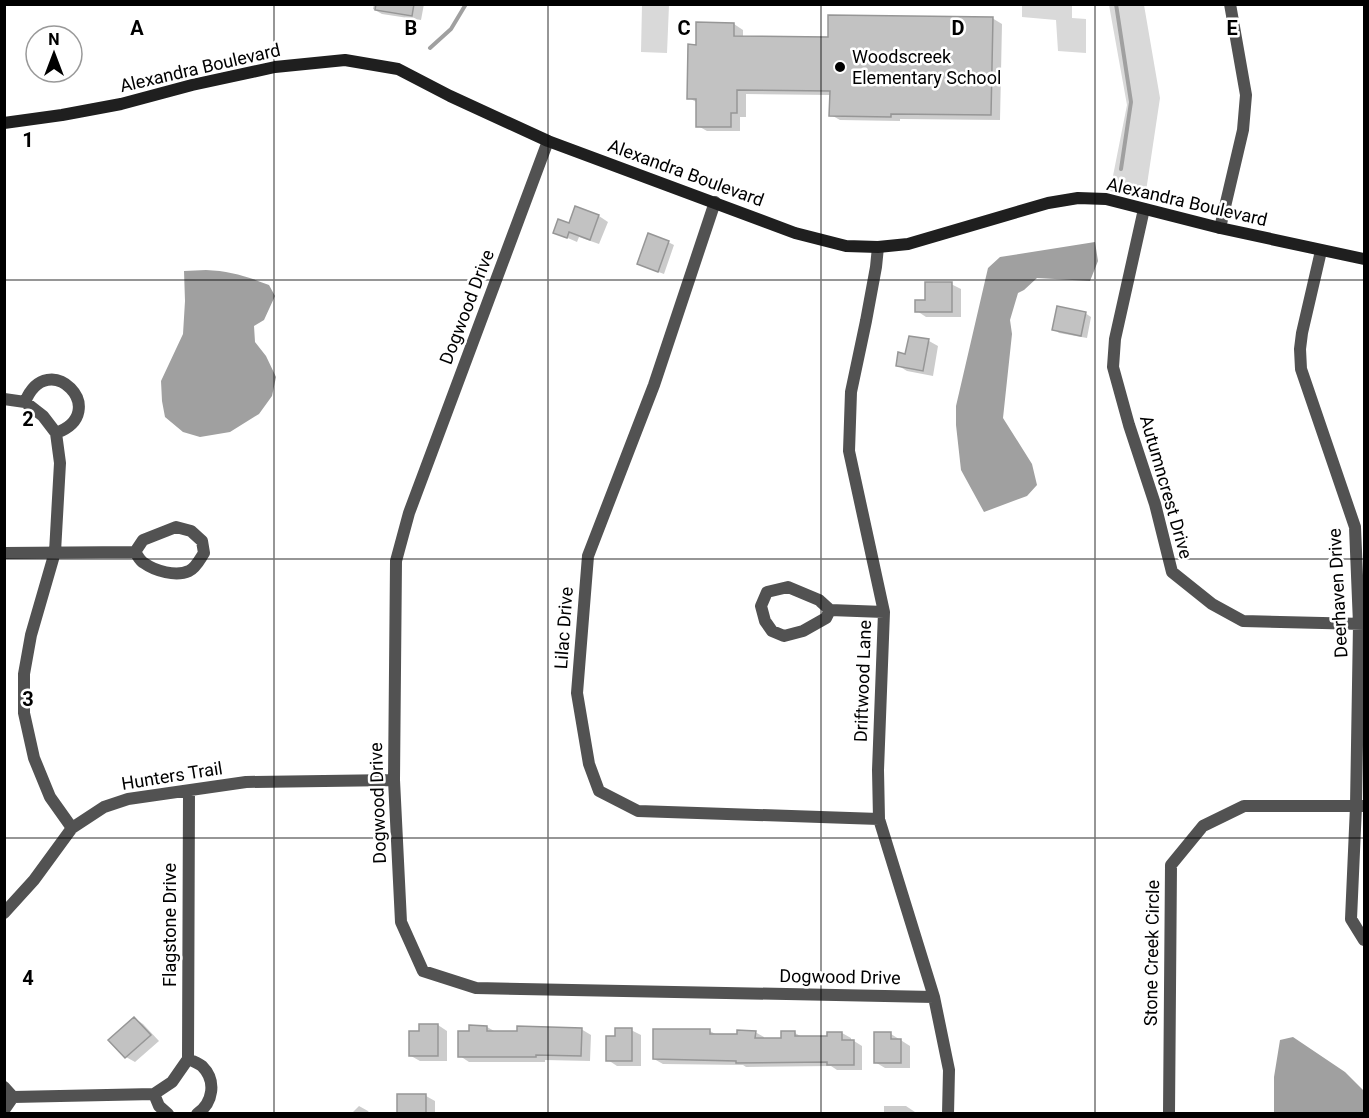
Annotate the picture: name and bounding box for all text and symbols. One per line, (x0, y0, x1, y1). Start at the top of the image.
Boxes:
text: A (130, 16, 144, 40)
text: B (405, 16, 417, 40)
text: C (677, 16, 691, 40)
text: D (952, 16, 965, 40)
text: E (1226, 16, 1238, 40)
north arrow (24, 24, 84, 84)
text: N (48, 30, 60, 49)
street label: Alexandra Boulevard (118, 39, 282, 96)
place label: Woodscreek Elementary School (852, 46, 1001, 88)
marker: Woodscreek Elementary School (833, 60, 847, 74)
text: 1 (22, 128, 34, 152)
street label: Alexandra Boulevard (605, 135, 767, 210)
street label: Alexandra Boulevard (1105, 173, 1269, 230)
street label: Dogwood Drive (435, 246, 498, 367)
text: 2 (22, 407, 34, 431)
street label: Autumncrest Drive (1136, 413, 1197, 561)
street label: Deerhaven Drive (1324, 528, 1351, 658)
street label: Lilac Drive (550, 586, 577, 670)
street label: Driftwood Lane (850, 620, 875, 742)
text: 3 (22, 687, 34, 711)
street label: Dogwood Drive (365, 742, 390, 864)
street label: Hunters Trail (120, 757, 224, 794)
street label: Flagstone Drive (159, 863, 180, 987)
street label: Stone Creek Circle (1140, 880, 1163, 1026)
street label: Dogwood Drive (779, 965, 901, 988)
text: 4 (22, 966, 34, 990)

